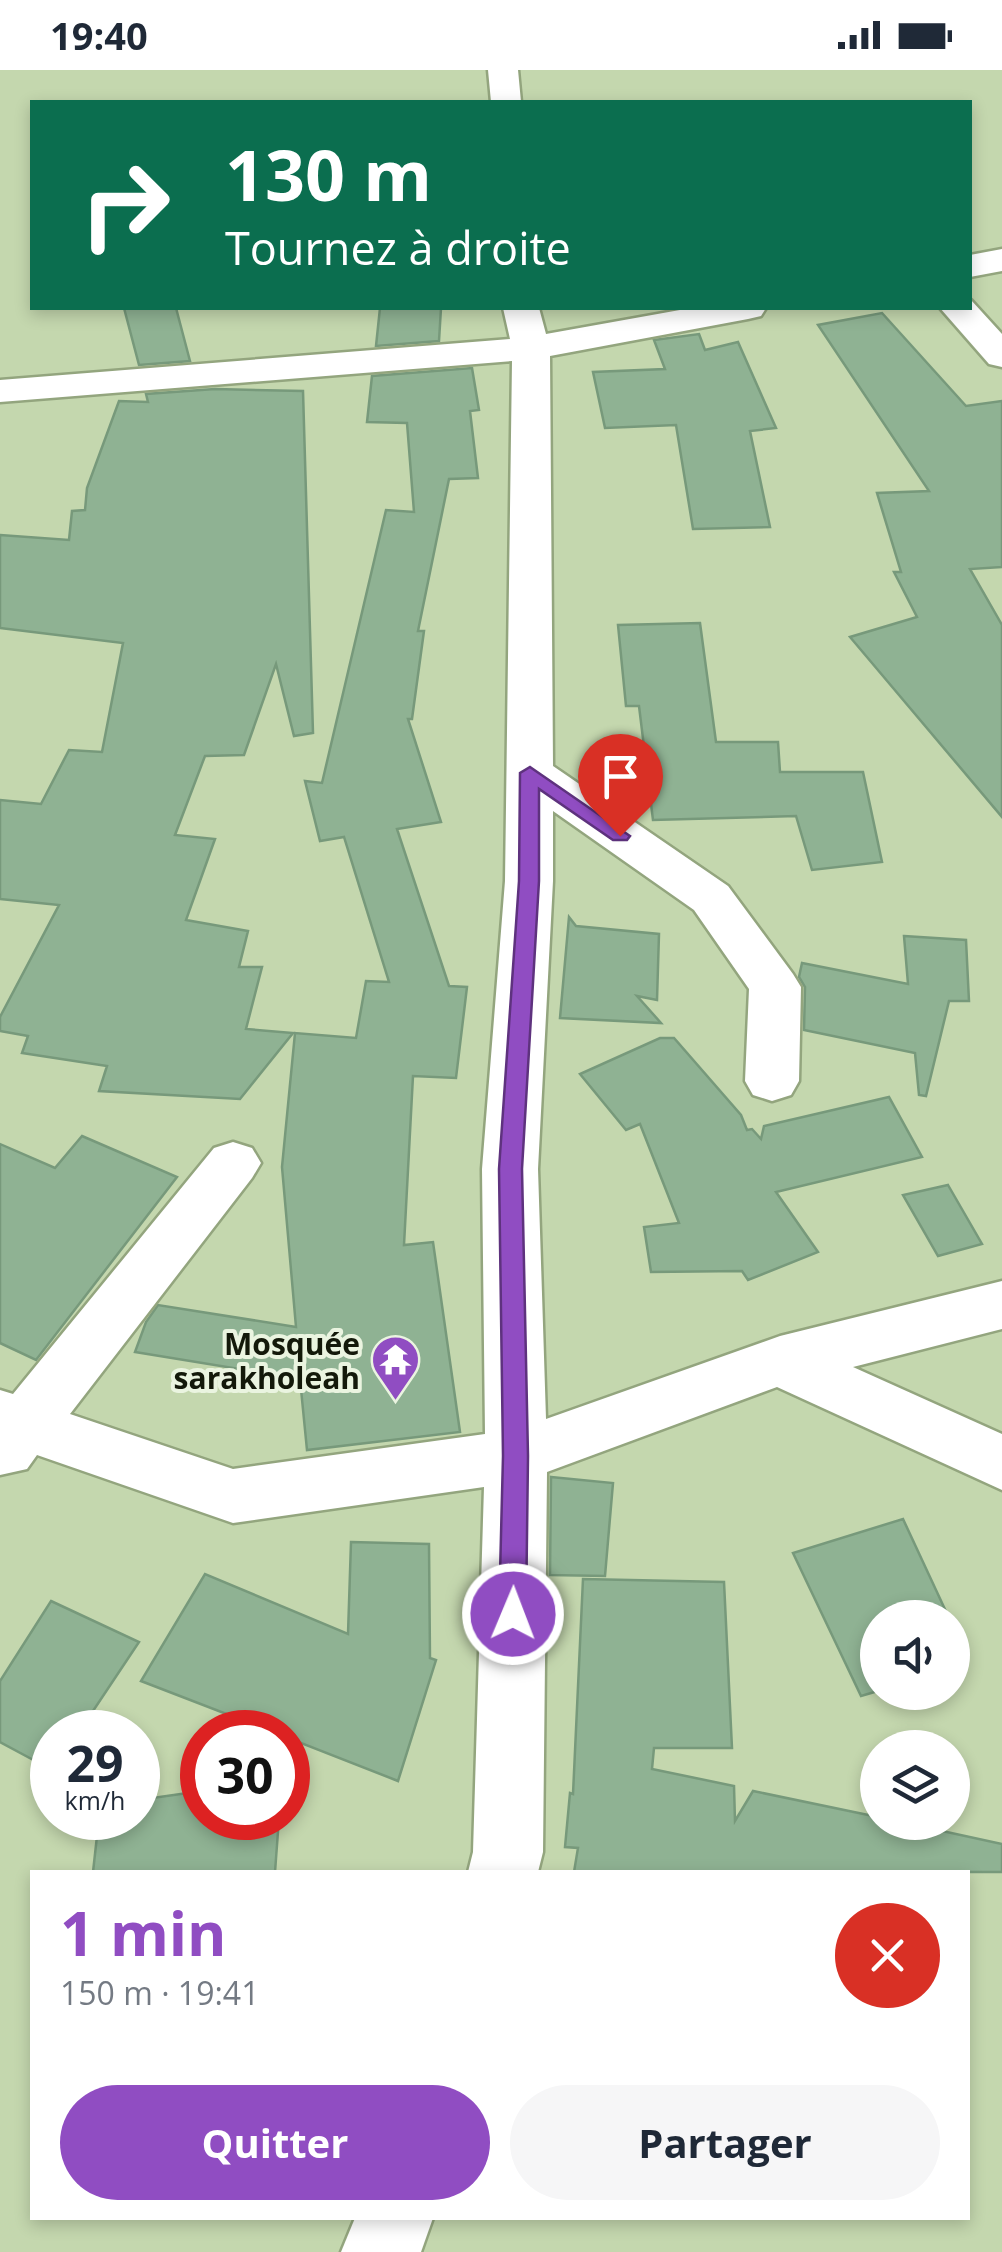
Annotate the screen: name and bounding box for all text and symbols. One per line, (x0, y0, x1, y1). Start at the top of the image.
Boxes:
text: 19:40 (50, 9, 148, 61)
text: 130 m (225, 126, 432, 222)
icon: right (60, 140, 190, 270)
text: Tournez à droite (225, 217, 571, 278)
pin (578, 734, 663, 837)
icon: arrive (593, 749, 648, 804)
place label: Mosquée sarakholeah (174, 1323, 360, 1398)
temple icon: Mosquée sarakholeah (369, 1334, 421, 1402)
position arrow (461, 1562, 565, 1666)
map controls (860, 1600, 970, 1840)
button: sound (860, 1600, 970, 1710)
speed limit sign: 30 (180, 1710, 310, 1840)
text: 29 (66, 1729, 124, 1797)
button: layers (860, 1730, 970, 1840)
text: km/h (65, 1783, 125, 1817)
text: 1 min (60, 1892, 227, 1974)
button: close (835, 1903, 940, 2008)
text: 150 m · 19:41 (60, 1971, 259, 2014)
button: Quitter (60, 2085, 490, 2200)
button: Partager (510, 2085, 940, 2200)

